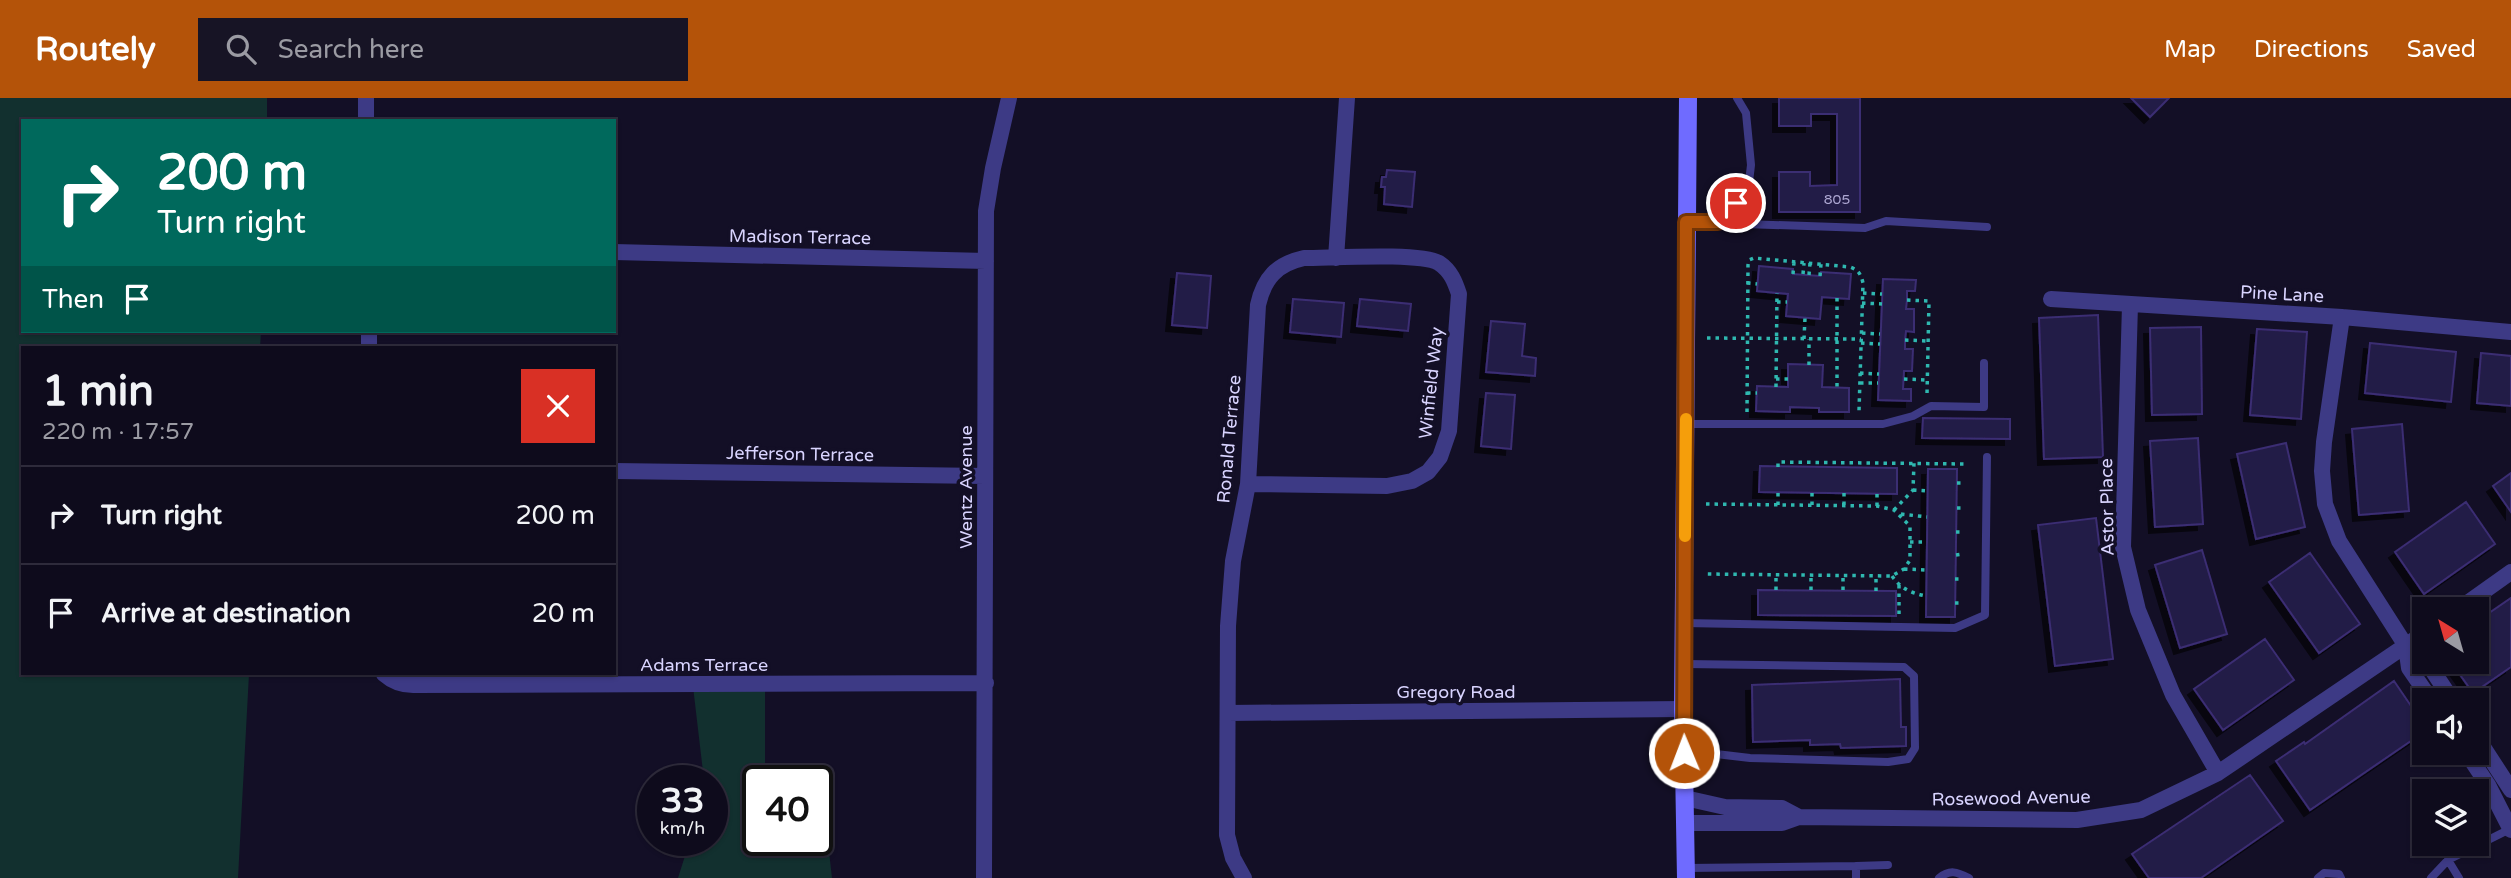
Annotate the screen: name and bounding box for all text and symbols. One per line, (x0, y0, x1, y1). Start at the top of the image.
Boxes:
search box (198, 18, 688, 81)
text: Routely (35, 30, 156, 69)
icon: search (222, 30, 260, 68)
text: Search here (278, 34, 424, 65)
text: Map (2164, 35, 2216, 64)
text: Directions (2254, 35, 2369, 64)
text: Saved (2407, 35, 2476, 64)
text: 200 m (157, 144, 307, 203)
icon: right (42, 147, 133, 238)
pin (1706, 173, 1766, 233)
icon: arrive (1717, 184, 1755, 222)
house number: 805 (1824, 191, 1850, 208)
text: Turn right (157, 204, 306, 242)
street label: Madison Terrace (729, 225, 871, 249)
icon: arrive (118, 280, 156, 318)
street label: Pine Lane (2240, 281, 2324, 307)
text: Then (42, 284, 104, 315)
street label: Winfield Way (1414, 326, 1448, 440)
text: 1 min (42, 366, 154, 417)
button: close (521, 369, 595, 443)
street label: Ronald Terrace (1212, 374, 1246, 504)
text: 220 m · 17:57 (42, 418, 194, 446)
street label: Wentz Avenue (955, 425, 977, 549)
street label: Jefferson Terrace (726, 442, 874, 466)
street label: Astor Place (2095, 458, 2119, 556)
icon: right (42, 496, 80, 534)
text: Turn right (101, 500, 222, 531)
text: 200 m (515, 500, 595, 531)
icon: arrive (42, 594, 80, 632)
north arrow (2412, 597, 2488, 674)
map controls (2412, 597, 2489, 856)
text: Arrive at destination (101, 598, 351, 629)
text: 20 m (532, 598, 595, 629)
street label: Adams Terrace (640, 654, 768, 676)
street label: Gregory Road (1396, 681, 1516, 703)
button: sound (2412, 688, 2489, 765)
position arrow (1647, 716, 1721, 790)
speed limit sign: 40 (742, 765, 833, 856)
button: layers (2412, 779, 2489, 856)
text: 33 (661, 780, 704, 822)
street label: Rosewood Avenue (1931, 786, 2091, 810)
text: km/h (660, 817, 705, 839)

